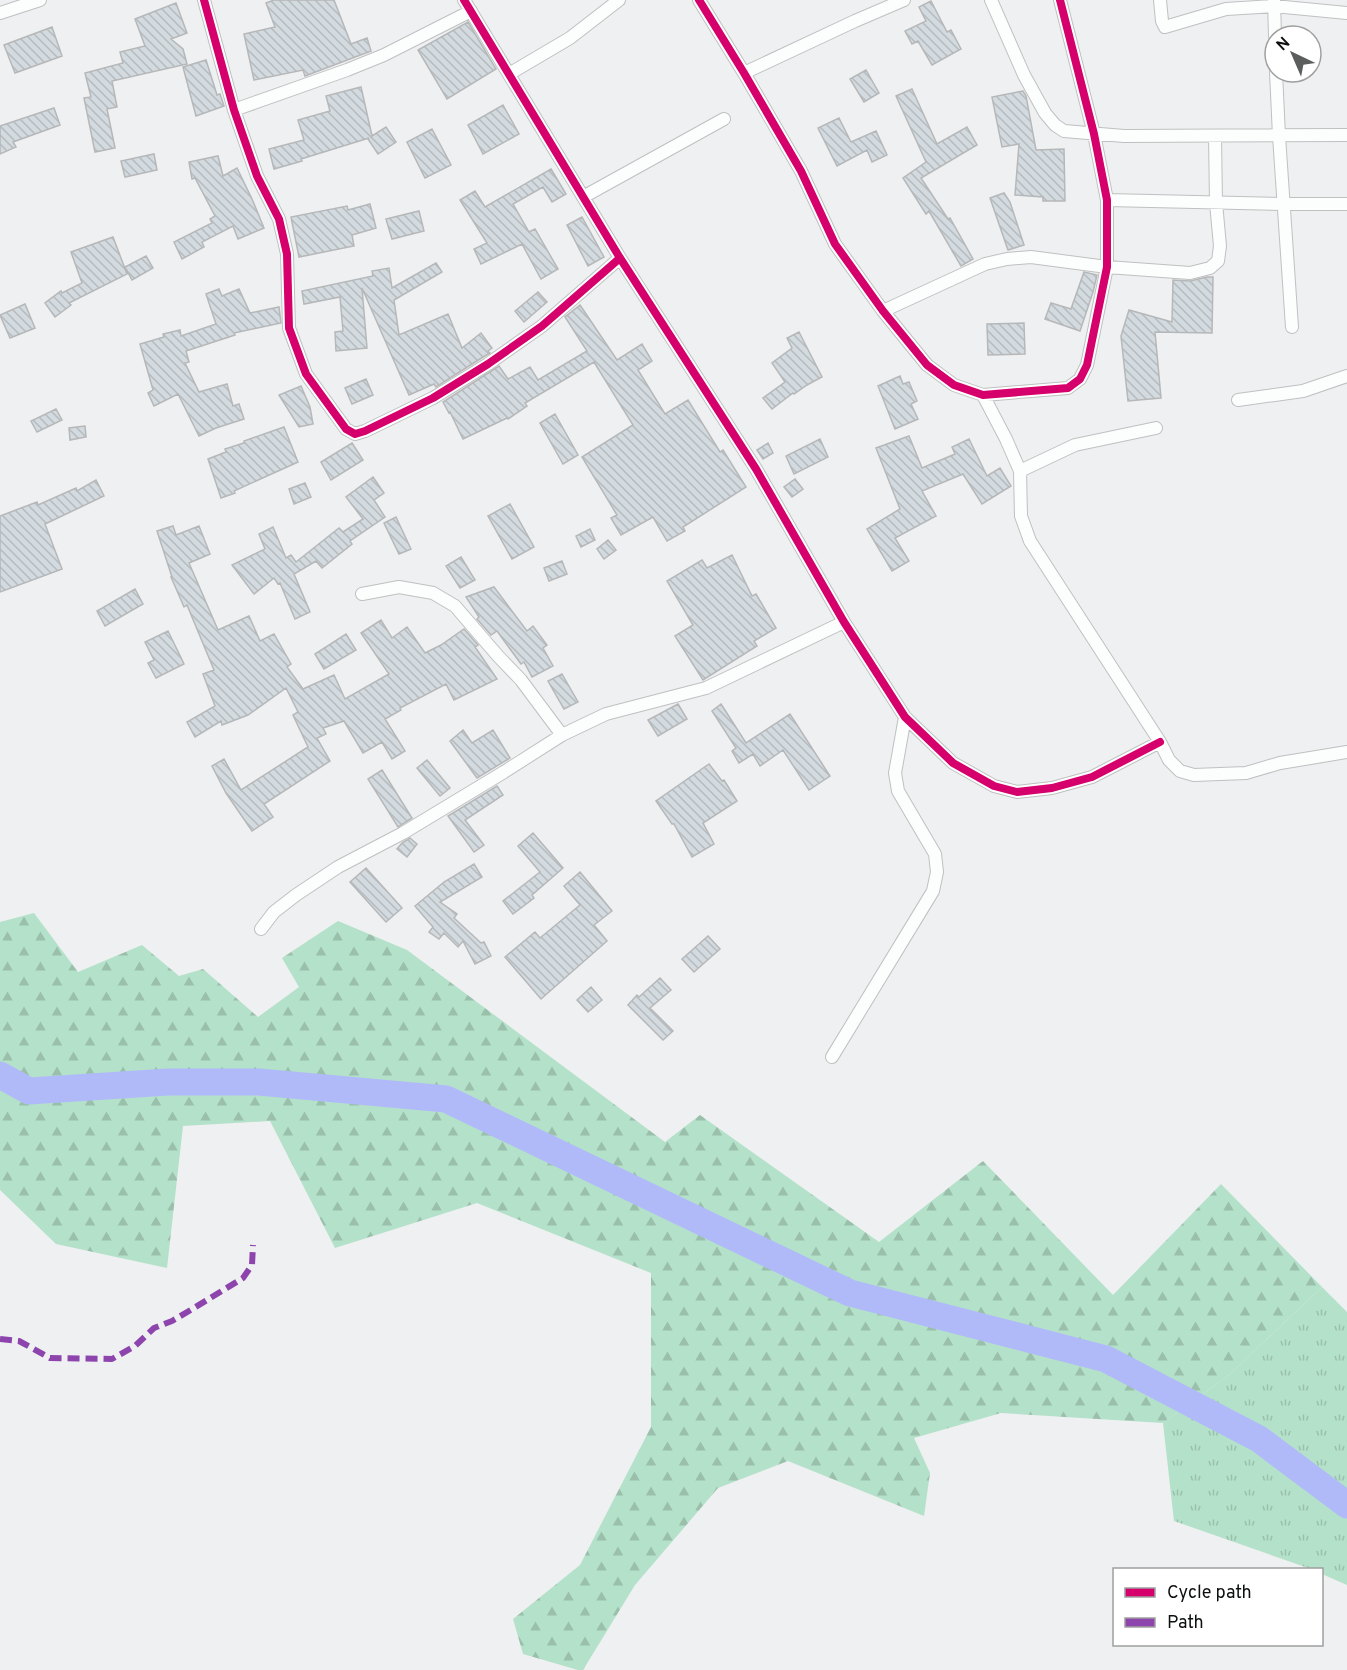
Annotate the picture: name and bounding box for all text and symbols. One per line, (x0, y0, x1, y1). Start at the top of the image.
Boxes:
north arrow (1263, 24, 1323, 84)
text: N (1273, 33, 1295, 56)
legend (1113, 1568, 1323, 1646)
text: Cycle path (1167, 1582, 1252, 1605)
text: Path (1167, 1612, 1204, 1635)

